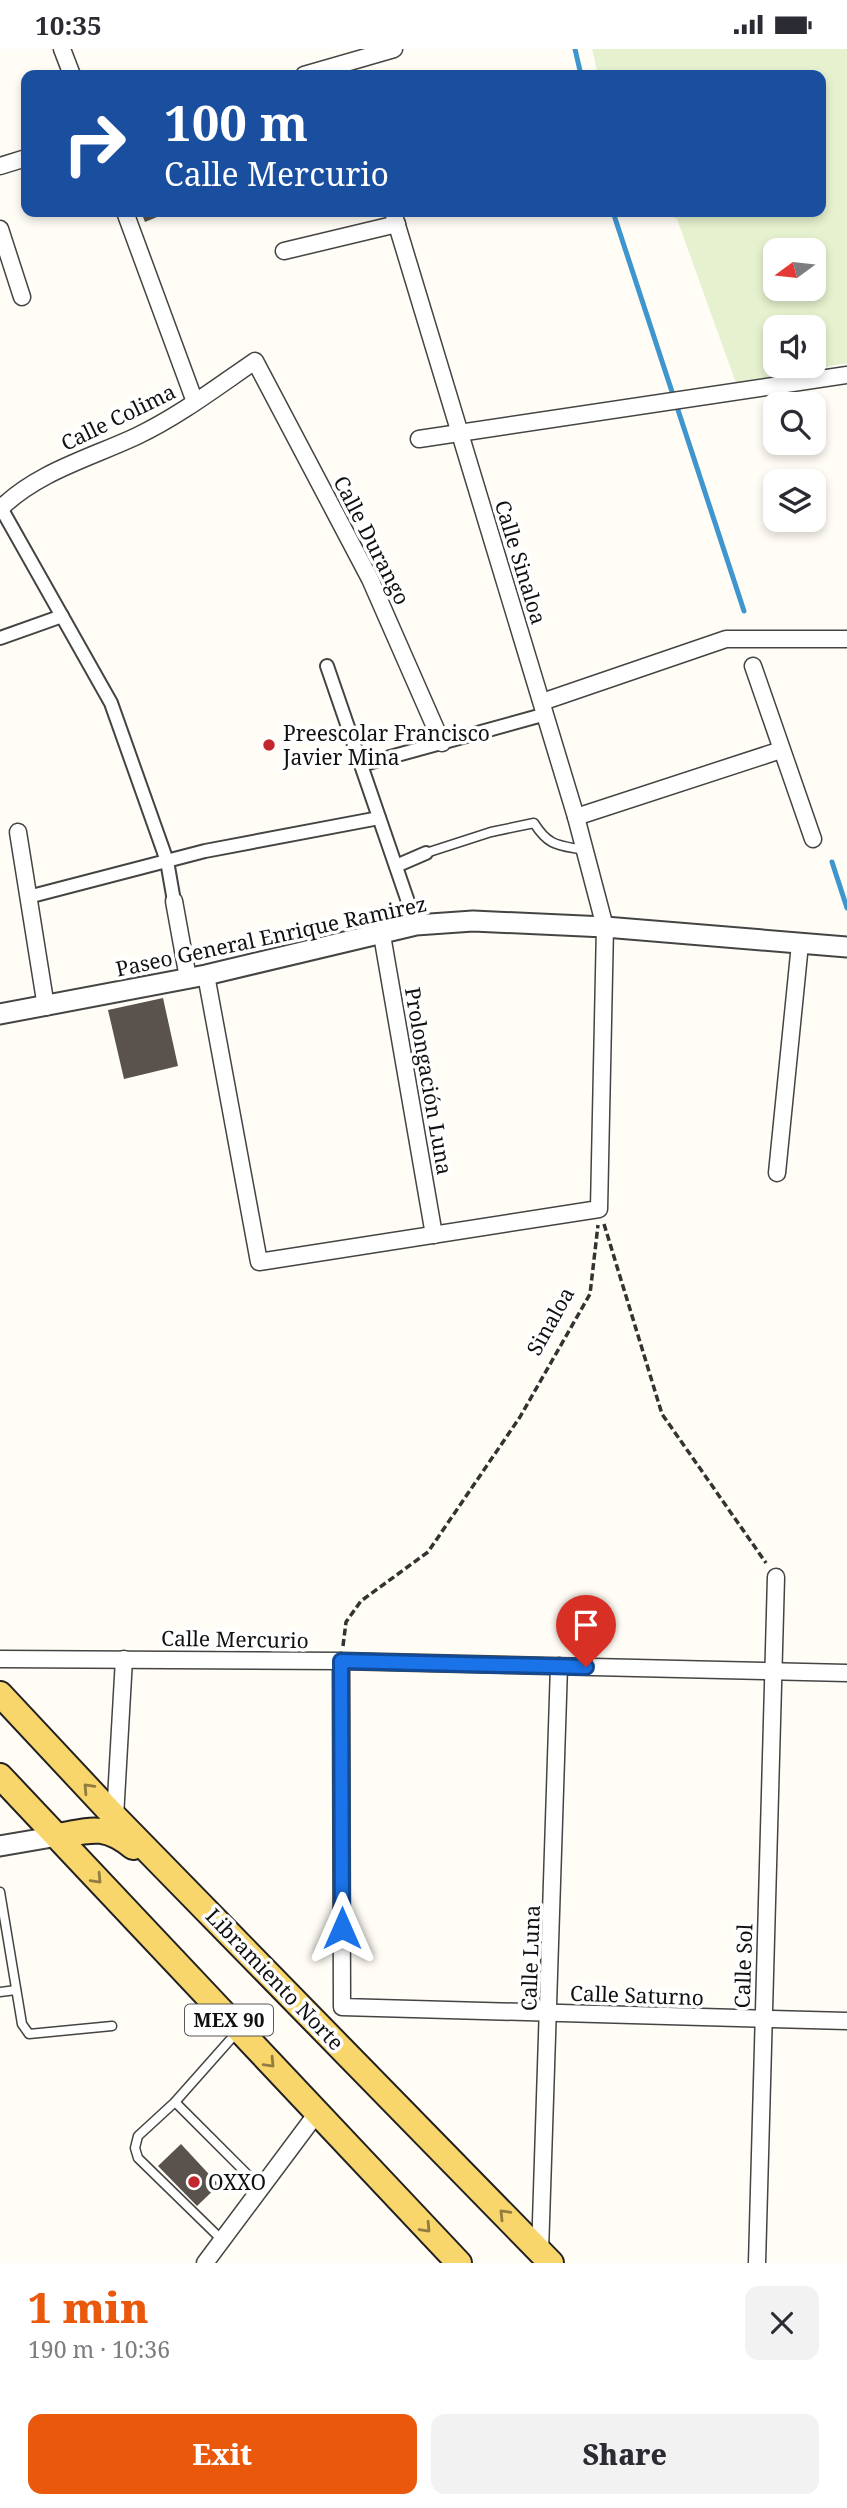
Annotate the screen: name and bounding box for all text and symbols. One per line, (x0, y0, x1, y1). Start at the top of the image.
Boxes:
text: 10:35 (35, 7, 102, 43)
text: 100 m (164, 89, 308, 155)
icon: right (49, 98, 140, 189)
text: Calle Mercurio (164, 152, 389, 195)
north arrow (763, 238, 826, 301)
map controls (763, 238, 826, 532)
button: sound (763, 315, 826, 378)
street label: Calle Colima (56, 377, 180, 457)
button: search (763, 392, 826, 455)
button: layers (763, 469, 826, 532)
street label: Calle Durango (327, 471, 417, 609)
street label: Calle Sinaloa (489, 497, 553, 627)
place label: Preescolar Francisco Javier Mina (282, 719, 490, 771)
marker: Preescolar Francisco Javier Mina (261, 737, 277, 753)
street label: Paseo General Enrique Ramirez (113, 889, 429, 983)
street label: Prolongación Luna (399, 985, 459, 1177)
street label: Sinaloa (520, 1282, 580, 1360)
pin (556, 1595, 616, 1667)
icon: arrive (567, 1606, 605, 1644)
street label: Calle Mercurio (161, 1624, 309, 1654)
one-way arrow (84, 1783, 97, 1796)
one-way arrow (89, 1871, 102, 1884)
position arrow (305, 1891, 379, 1965)
street label: Libramiento Norte (200, 1902, 350, 2056)
street label: Calle Luna (514, 1904, 546, 2012)
street label: Calle Sol (728, 1923, 758, 2009)
street label: Calle Saturno (570, 1979, 704, 2011)
road number: MEX 90 (185, 2004, 273, 2035)
one-way arrow (261, 2054, 274, 2067)
place label: OXXO (208, 2168, 266, 2196)
marker: OXXO (186, 2174, 202, 2190)
one-way arrow (499, 2209, 512, 2222)
one-way arrow (418, 2220, 430, 2233)
text: 1 min (28, 2278, 149, 2335)
button: close (745, 2286, 819, 2360)
text: 190 m · 10:36 (28, 2333, 170, 2365)
button: Exit (28, 2414, 417, 2494)
button: Share (431, 2414, 819, 2494)

